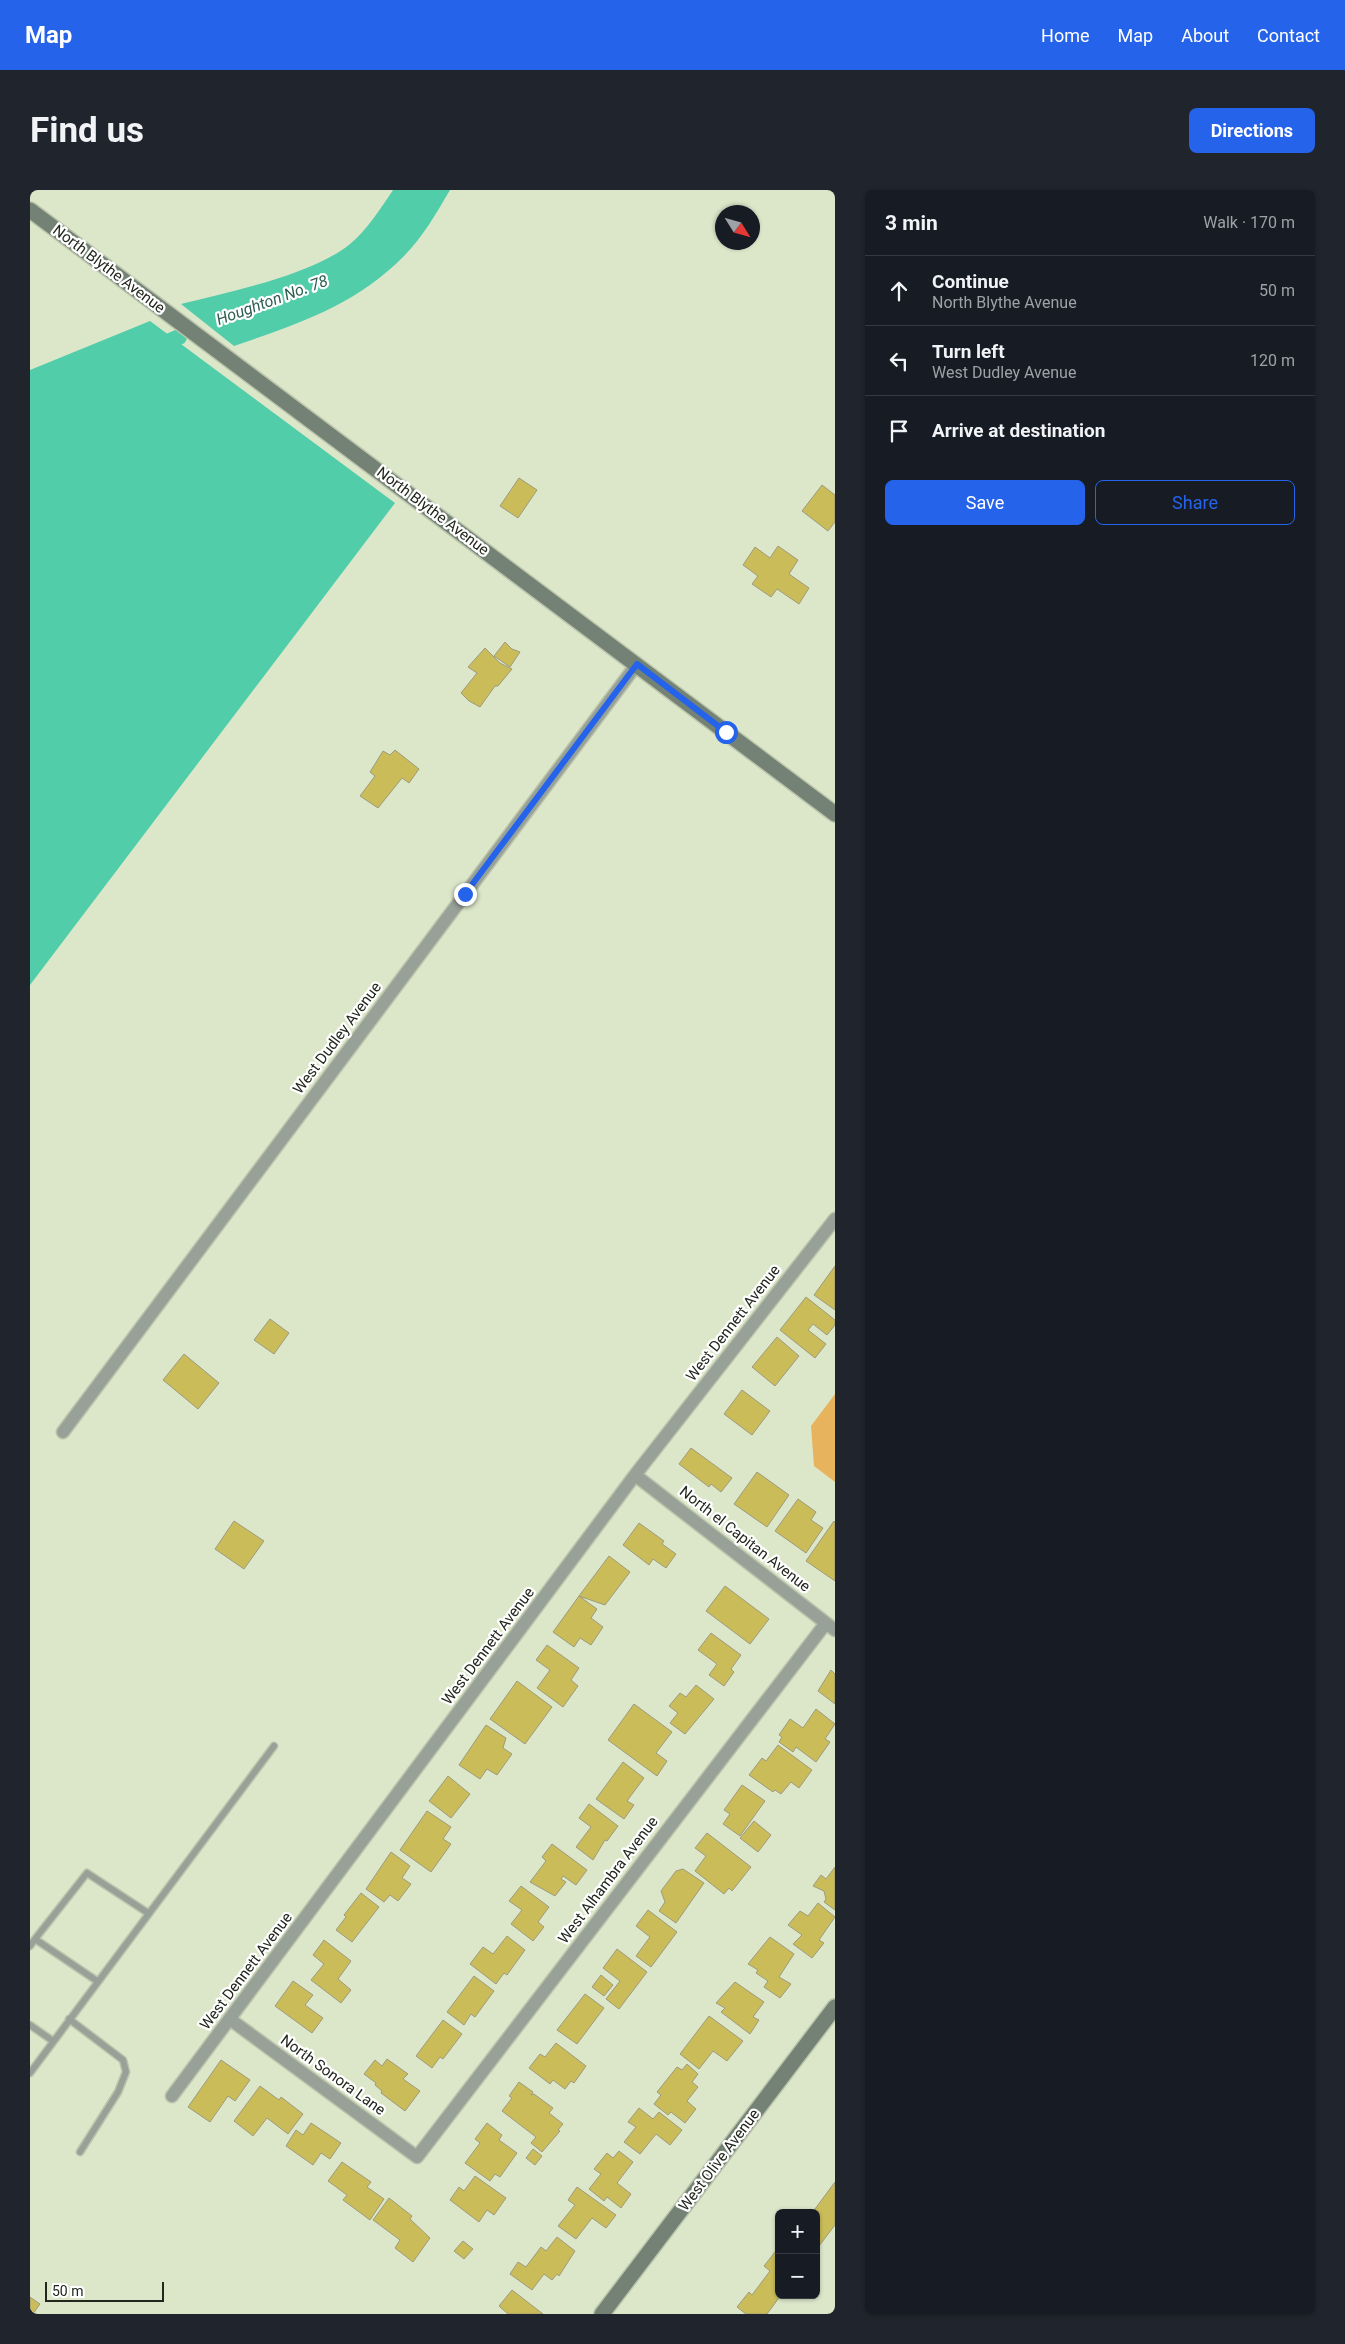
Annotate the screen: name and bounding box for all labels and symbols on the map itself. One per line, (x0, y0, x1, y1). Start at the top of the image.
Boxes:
north arrow (715, 205, 760, 250)
street label: North Blythe Avenue (49, 221, 169, 317)
water label: Houghton No. 78 (214, 271, 331, 329)
street label: North Blythe Avenue (373, 463, 493, 559)
route start (715, 721, 738, 744)
route end (454, 883, 477, 906)
street label: West Dudley Avenue (289, 979, 385, 1097)
street label: West Dennett Avenue (682, 1261, 784, 1385)
street label: North el Capitan Avenue (676, 1482, 814, 1596)
street label: West Dennett Avenue (438, 1584, 538, 1708)
street label: West Alhambra Avenue (554, 1813, 662, 1947)
street label: West Dennett Avenue (196, 1909, 296, 2033)
street label: North Sonora Lane (277, 2031, 389, 2119)
street label: West Olive Avenue (675, 2105, 763, 2215)
scale bar (45, 2279, 164, 2302)

